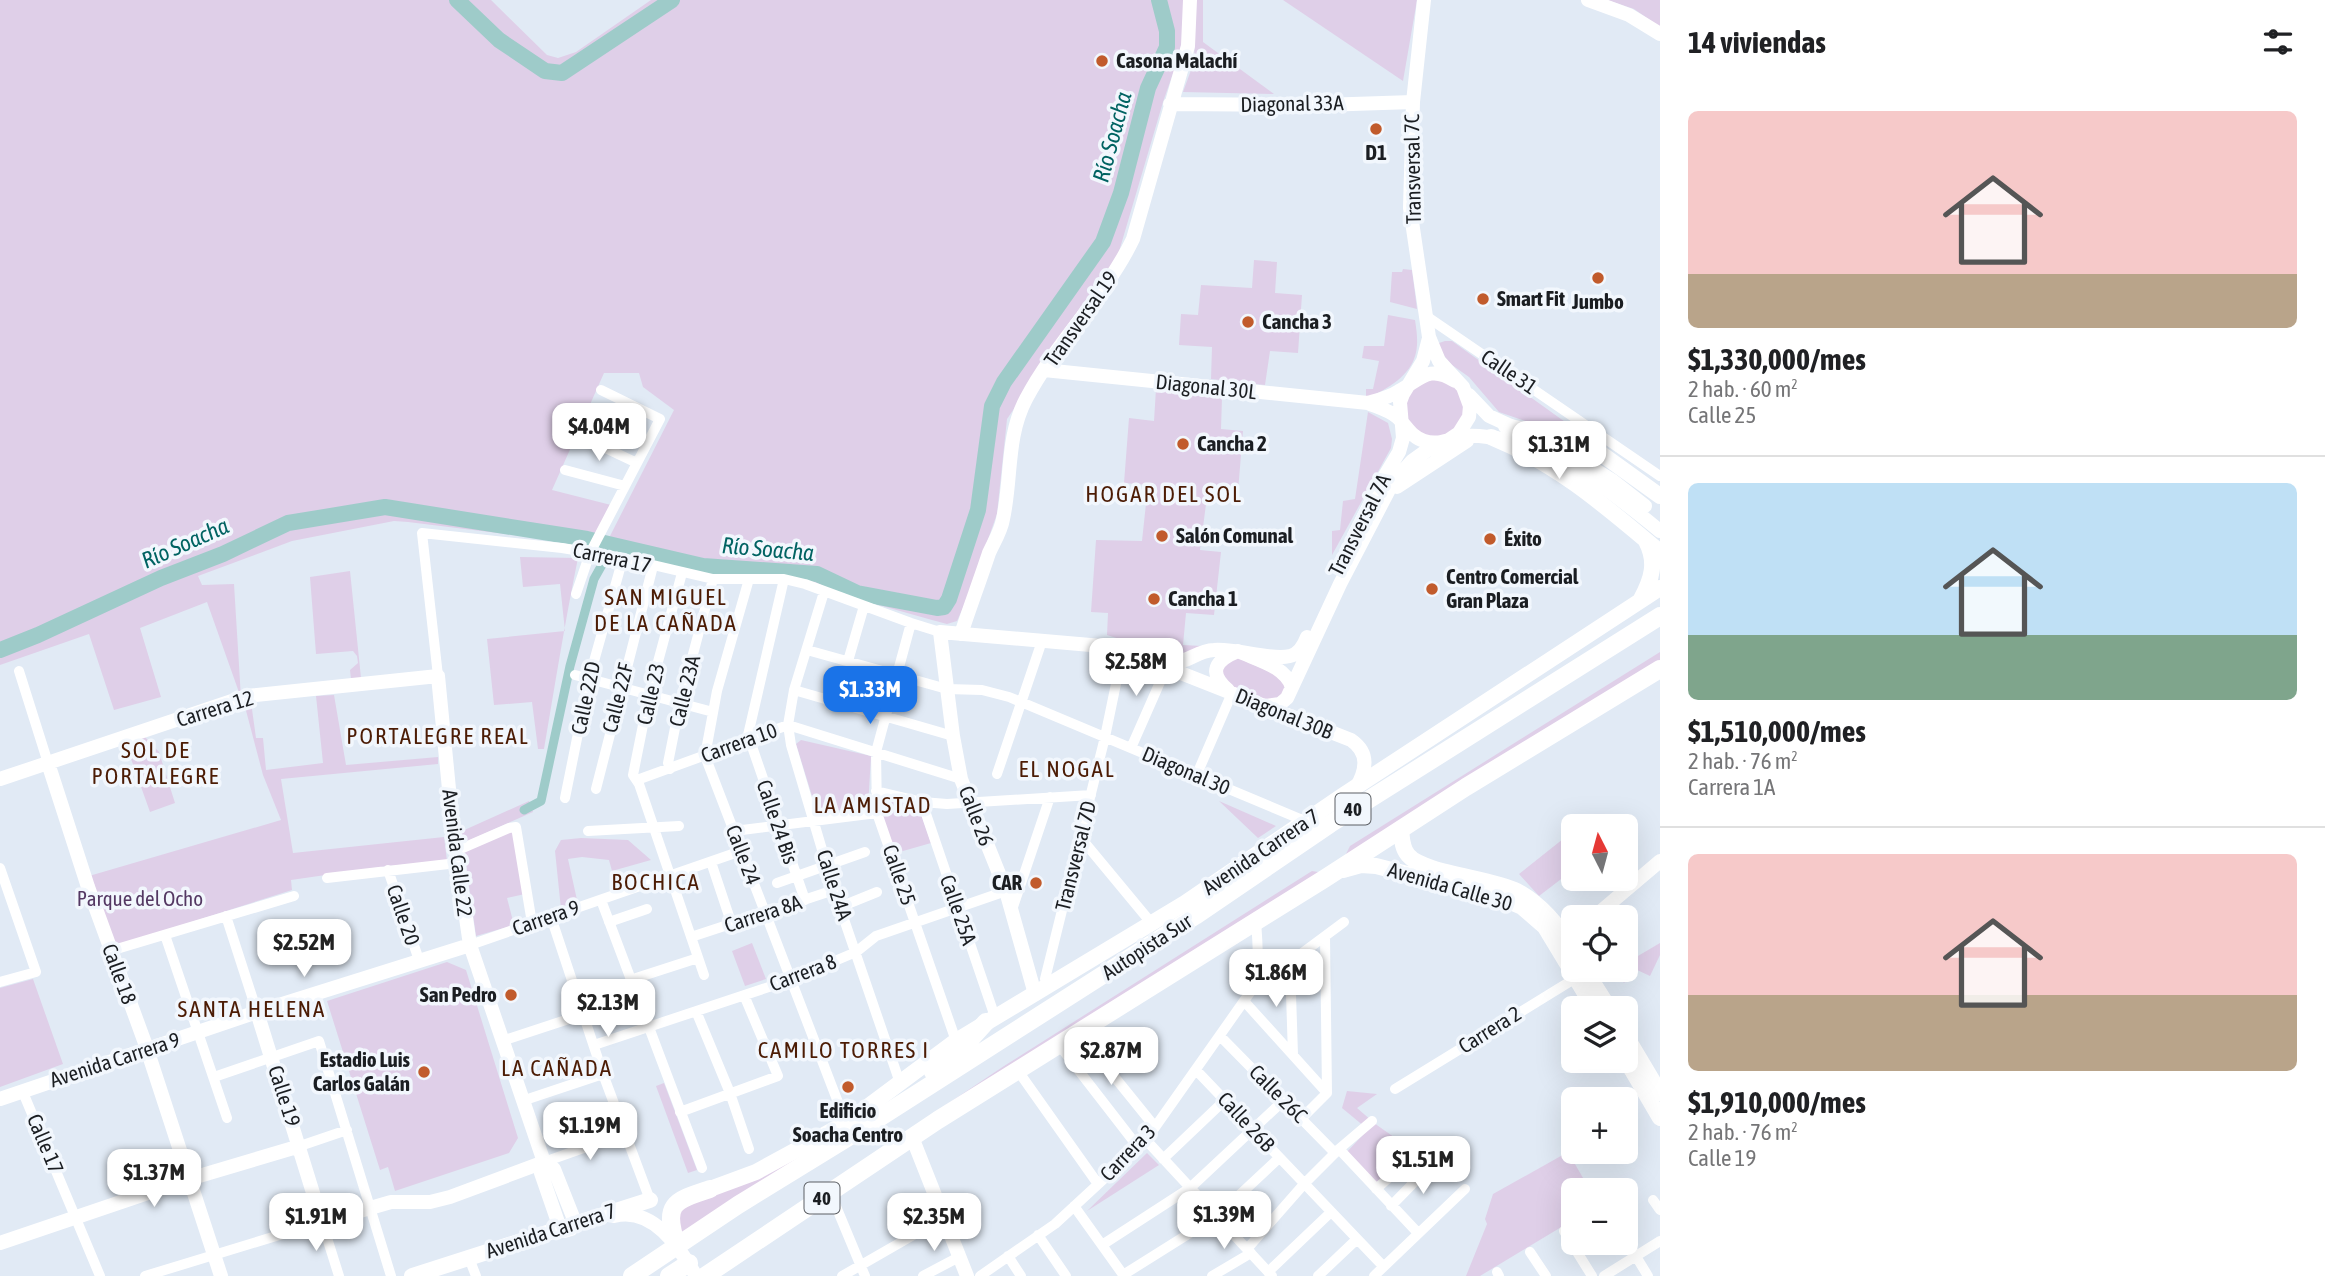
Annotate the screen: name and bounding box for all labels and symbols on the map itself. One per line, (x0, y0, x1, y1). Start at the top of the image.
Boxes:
place label: Casona Malachí (1116, 48, 1237, 72)
marker: Casona Malachí (1094, 53, 1110, 69)
water label: Río Soacha (1088, 89, 1137, 185)
street label: Diagonal 33A (1240, 90, 1345, 116)
street label: Transversal 7C (1399, 113, 1425, 224)
marker: D1 (1368, 121, 1384, 137)
place label: D1 (1365, 140, 1387, 164)
street label: Transversal 19 (1039, 266, 1122, 371)
marker: Jumbo (1590, 270, 1606, 286)
place label: Smart Fit (1497, 286, 1565, 310)
place label: Jumbo (1571, 289, 1624, 313)
marker: Smart Fit (1475, 291, 1491, 307)
place label: Cancha 3 (1262, 309, 1332, 333)
marker: Cancha 3 (1240, 314, 1256, 330)
street label: Calle 31 (1477, 344, 1542, 399)
street label: Diagonal 30L (1155, 369, 1258, 403)
pin: $4.04M (542, 404, 656, 463)
pin: $1.31M (1502, 421, 1616, 481)
place label: Cancha 2 (1197, 431, 1267, 455)
marker: Cancha 2 (1175, 436, 1191, 452)
street label: Transversal 7A (1323, 469, 1395, 579)
district label: HOGAR DEL SOL (1085, 481, 1243, 507)
water label: Río Soacha (138, 512, 233, 574)
place label: Salón Comunal (1176, 523, 1293, 547)
place label: Éxito (1504, 526, 1542, 550)
marker: Salón Comunal (1154, 528, 1170, 544)
marker: Éxito (1482, 531, 1498, 547)
water label: Río Soacha (721, 532, 815, 566)
street label: Carrera 17 (571, 537, 653, 577)
place label: Centro Comercial Gran Plaza (1446, 564, 1579, 612)
marker: Centro Comercial Gran Plaza (1424, 581, 1440, 597)
district label: SAN MIGUEL DE LA CAÑADA (594, 584, 738, 636)
place label: Cancha 1 (1168, 586, 1238, 610)
marker: Cancha 1 (1146, 591, 1162, 607)
pin: $2.58M (1079, 638, 1193, 698)
street label: Calle 23A (664, 652, 705, 729)
street label: Calle 22D (566, 659, 604, 737)
street label: Calle 22F (597, 660, 637, 735)
street label: Calle 23 (631, 661, 669, 727)
pin: $1.33M (813, 666, 927, 726)
street label: Diagonal 30B (1232, 683, 1337, 743)
street label: Carrera 12 (173, 685, 256, 731)
street label: Carrera 10 (697, 717, 780, 767)
district label: PORTALEGRE REAL (346, 723, 530, 749)
district label: SOL DE PORTALEGRE (92, 737, 220, 789)
street label: Diagonal 30 (1139, 741, 1234, 799)
district label: EL NOGAL (1018, 756, 1116, 782)
street label: Calle 24 Bis (752, 776, 804, 867)
street label: Calle 26 (955, 782, 999, 849)
street label: Avenida Calle 22 (438, 788, 478, 918)
district label: LA AMISTAD (814, 792, 932, 818)
road number: 40 (1336, 794, 1370, 824)
street label: Transversal 7D (1050, 798, 1100, 913)
street label: Avenida Carrera 7 (1198, 803, 1323, 899)
north arrow (1561, 814, 1638, 891)
street label: Calle 24 (722, 821, 766, 888)
street label: Calle 25 (878, 841, 921, 908)
street label: Calle 24A (812, 846, 858, 924)
street label: Avenida Calle 30 (1385, 857, 1515, 915)
district label: BOCHICA (611, 869, 701, 895)
place label: CAR (992, 870, 1022, 894)
street label: Calle 25A (936, 871, 982, 949)
marker: CAR (1028, 875, 1044, 891)
street label: Calle 20 (382, 881, 425, 948)
park label: Parque del Ocho (77, 886, 203, 910)
street label: Carrera 8A (721, 889, 805, 937)
street label: Carrera 9 (509, 894, 582, 940)
street label: Autopista Sur (1097, 908, 1197, 984)
pin: $2.52M (247, 920, 361, 979)
street label: Calle 18 (98, 940, 142, 1007)
street label: Carrera 8 (766, 948, 839, 996)
pin: $1.86M (1219, 950, 1333, 1009)
pin: $2.13M (551, 979, 665, 1039)
place label: San Pedro (420, 982, 497, 1006)
marker: San Pedro (503, 987, 519, 1003)
district label: SANTA HELENA (178, 996, 326, 1022)
street label: Carrera 2 (1454, 1001, 1525, 1058)
street label: Avenida Carrera 9 (47, 1027, 183, 1091)
pin: $2.87M (1054, 1028, 1168, 1087)
district label: CAMILO TORRES I (758, 1037, 930, 1063)
place label: Estadio Luis Carlos Galán (313, 1047, 411, 1095)
district label: LA CAÑADA (501, 1055, 613, 1081)
street label: Calle 26C (1245, 1059, 1313, 1128)
street label: Calle 19 (264, 1062, 306, 1129)
marker: Estadio Luis Carlos Galán (416, 1064, 432, 1080)
marker: Edificio Soacha Centro (840, 1079, 856, 1095)
street label: Calle 26B (1213, 1087, 1280, 1156)
place label: Edificio Soacha Centro (793, 1098, 903, 1146)
pin: $1.19M (533, 1102, 647, 1162)
street label: Calle 17 (23, 1110, 69, 1177)
street label: Carrera 3 (1095, 1119, 1160, 1186)
pin: $1.51M (1366, 1136, 1480, 1196)
pin: $1.37M (97, 1150, 211, 1209)
road number: 40 (804, 1182, 840, 1214)
pin: $1.39M (1167, 1192, 1281, 1251)
pin: $1.91M (259, 1194, 373, 1253)
pin: $2.35M (877, 1194, 991, 1253)
street label: Avenida Carrera 7 (483, 1198, 619, 1262)

